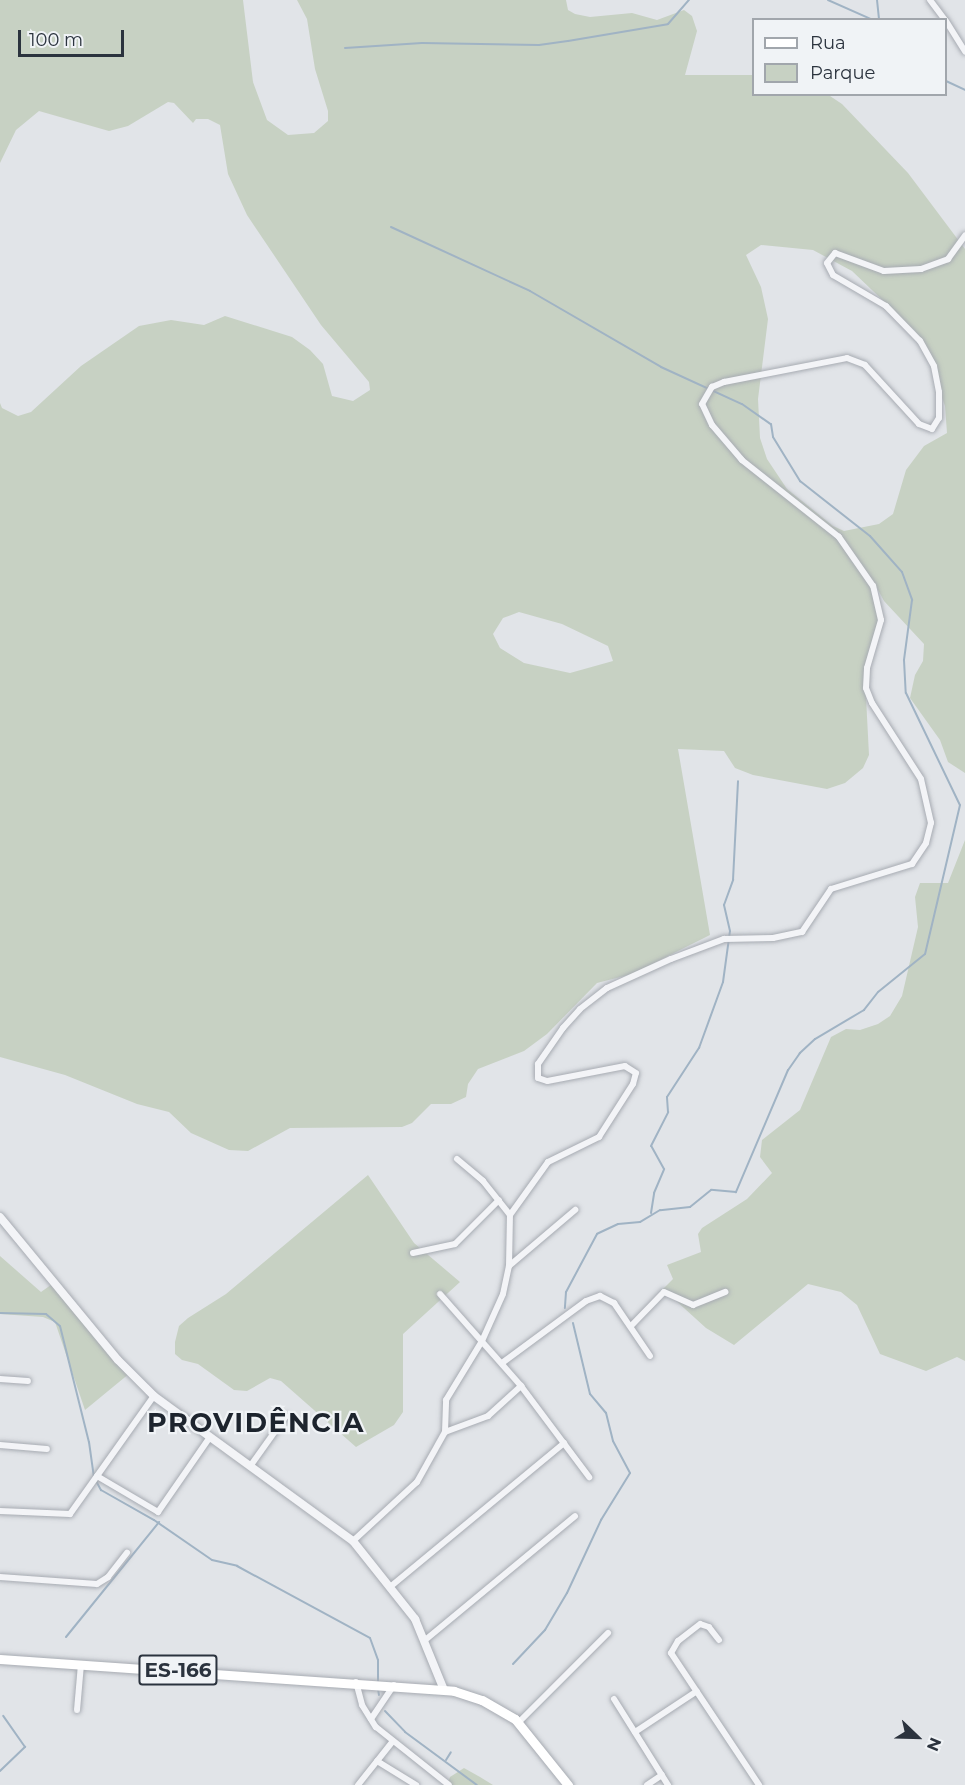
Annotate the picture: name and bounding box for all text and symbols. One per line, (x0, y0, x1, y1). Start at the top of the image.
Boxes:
scale bar (21, 18, 128, 56)
legend (752, 18, 947, 96)
text: 100 m (29, 29, 83, 51)
text: Rua (810, 32, 846, 54)
text: Parque (810, 62, 875, 84)
district label: PROVIDÊNCIA (147, 1407, 365, 1439)
road number: ES-166 (138, 1653, 219, 1687)
north arrow (887, 1707, 947, 1767)
text: N (923, 1735, 945, 1754)

